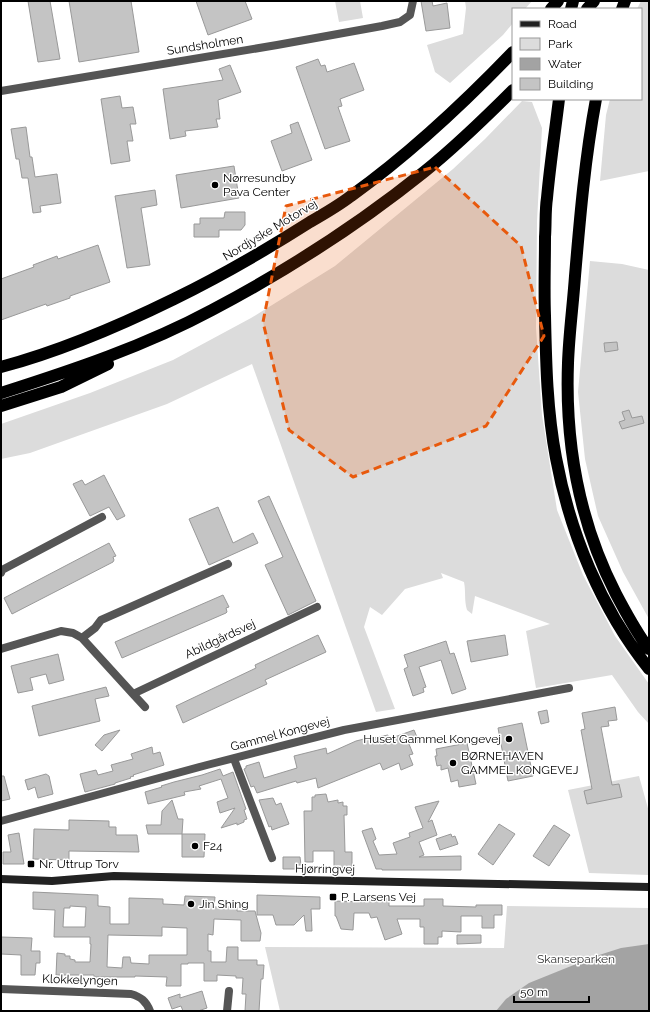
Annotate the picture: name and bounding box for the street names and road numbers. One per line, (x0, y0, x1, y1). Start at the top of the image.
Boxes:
street label: Sundsholmen (166, 32, 244, 58)
street label: Nordjyske Motorvej (220, 196, 320, 264)
street label: Abildgårdsvej (183, 617, 257, 661)
street label: Gammel Kongevej (229, 714, 331, 754)
street label: Hjørringvej (295, 861, 355, 877)
street label: Klokkelyngen (42, 972, 118, 988)

